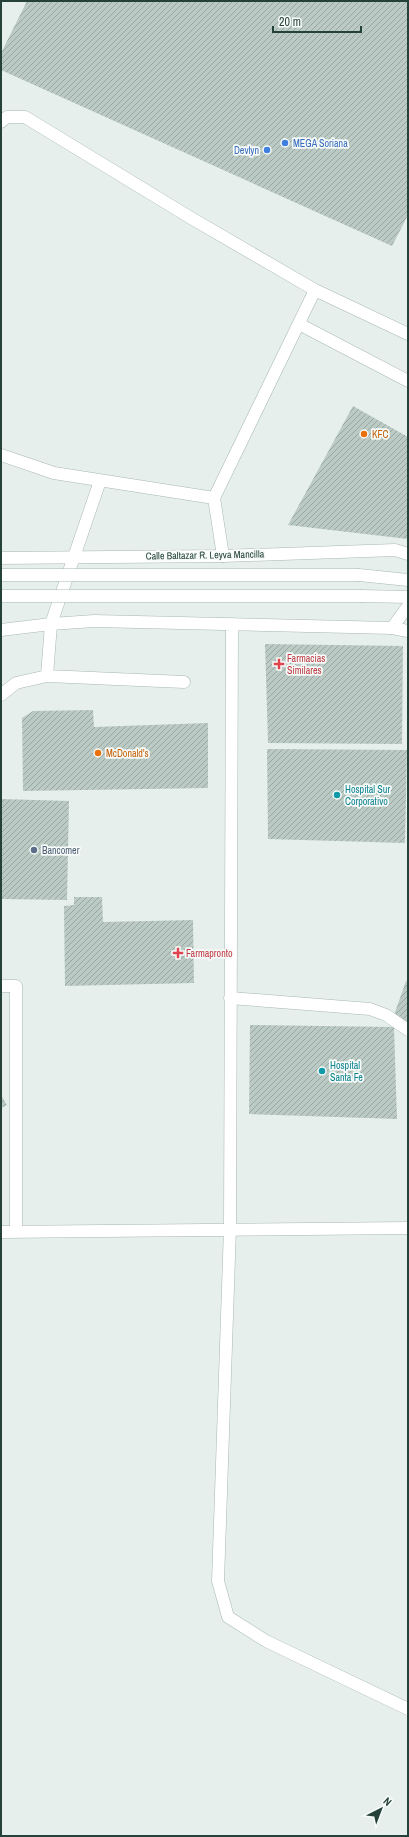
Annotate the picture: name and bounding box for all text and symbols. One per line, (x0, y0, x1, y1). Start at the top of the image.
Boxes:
scale bar (273, 8, 361, 34)
text: 20 m (279, 14, 301, 30)
place label: MEGA Soriana (293, 137, 348, 150)
marker: MEGA Soriana (280, 138, 290, 148)
place label: Devlyn (234, 144, 259, 157)
marker: Devlyn (262, 145, 272, 155)
place label: KFC (372, 428, 388, 441)
marker: KFC (359, 429, 369, 439)
street label: Calle Baltazar R. Leyva Mancilla (146, 547, 265, 563)
place label: Farmacias Similares (287, 652, 325, 677)
marker: Farmacias Similares (274, 659, 284, 669)
place label: McDonald's (106, 747, 149, 760)
marker: McDonald's (93, 748, 103, 758)
place label: Hospital Sur Corporativo (345, 783, 390, 808)
marker: Hospital Sur Corporativo (332, 790, 342, 800)
place label: Bancomer (42, 844, 80, 857)
marker: Bancomer (29, 845, 39, 855)
place label: Farmapronto (186, 947, 233, 960)
marker: Farmapronto (173, 948, 183, 958)
place label: Hospital Santa Fe (330, 1059, 363, 1084)
marker: Hospital Santa Fe (317, 1066, 327, 1076)
north arrow (361, 1789, 401, 1829)
text: N (381, 1794, 395, 1809)

